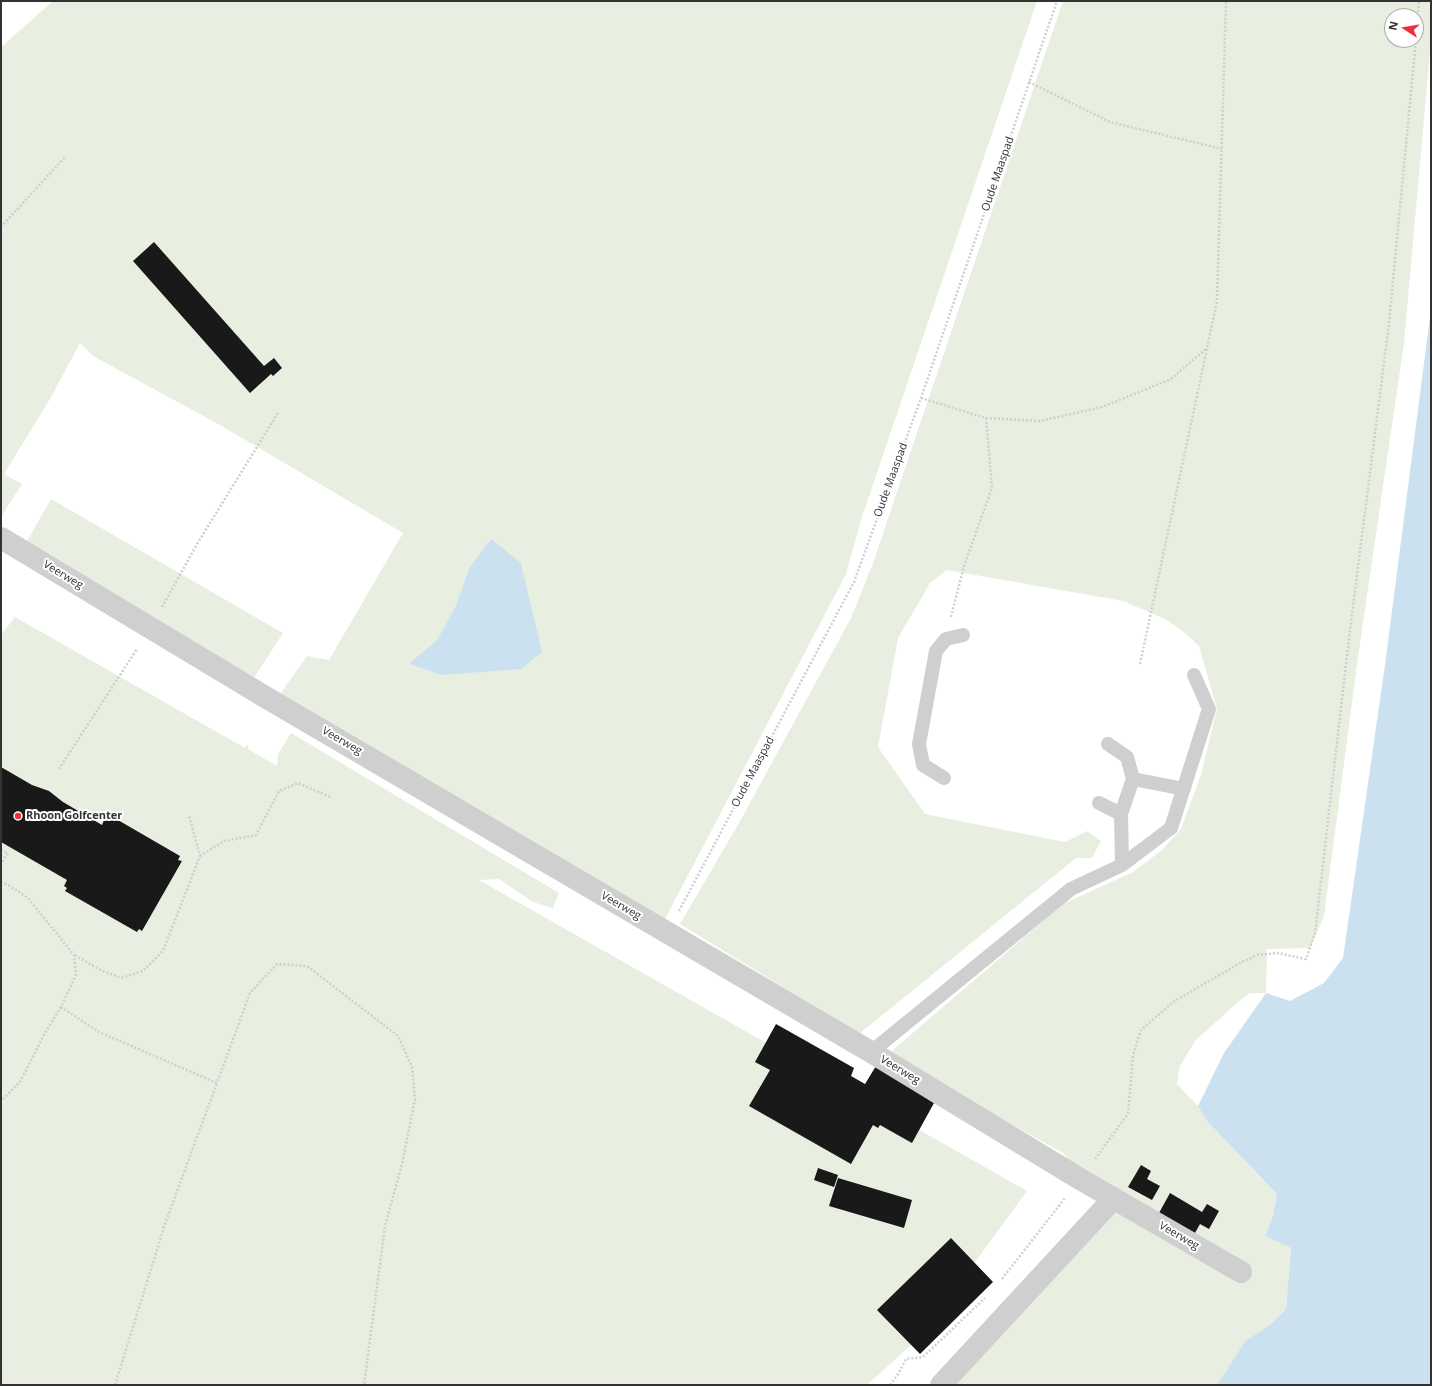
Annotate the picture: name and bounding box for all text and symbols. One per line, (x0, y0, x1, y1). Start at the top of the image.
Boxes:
north arrow (1384, 8, 1424, 48)
text: N (1384, 20, 1401, 32)
street label: Oude Maaspad (979, 135, 1017, 213)
street label: Oude Maaspad (871, 441, 911, 519)
street label: Veerweg (41, 558, 85, 592)
street label: Veerweg (320, 724, 364, 758)
street label: Oude Maaspad (729, 734, 777, 810)
place label: Rhoon Golfcenter (26, 809, 122, 823)
marker: Rhoon Golfcenter (13, 811, 23, 821)
street label: Veerweg (599, 889, 643, 923)
street label: Veerweg (878, 1053, 922, 1087)
street label: Veerweg (1157, 1219, 1201, 1253)

